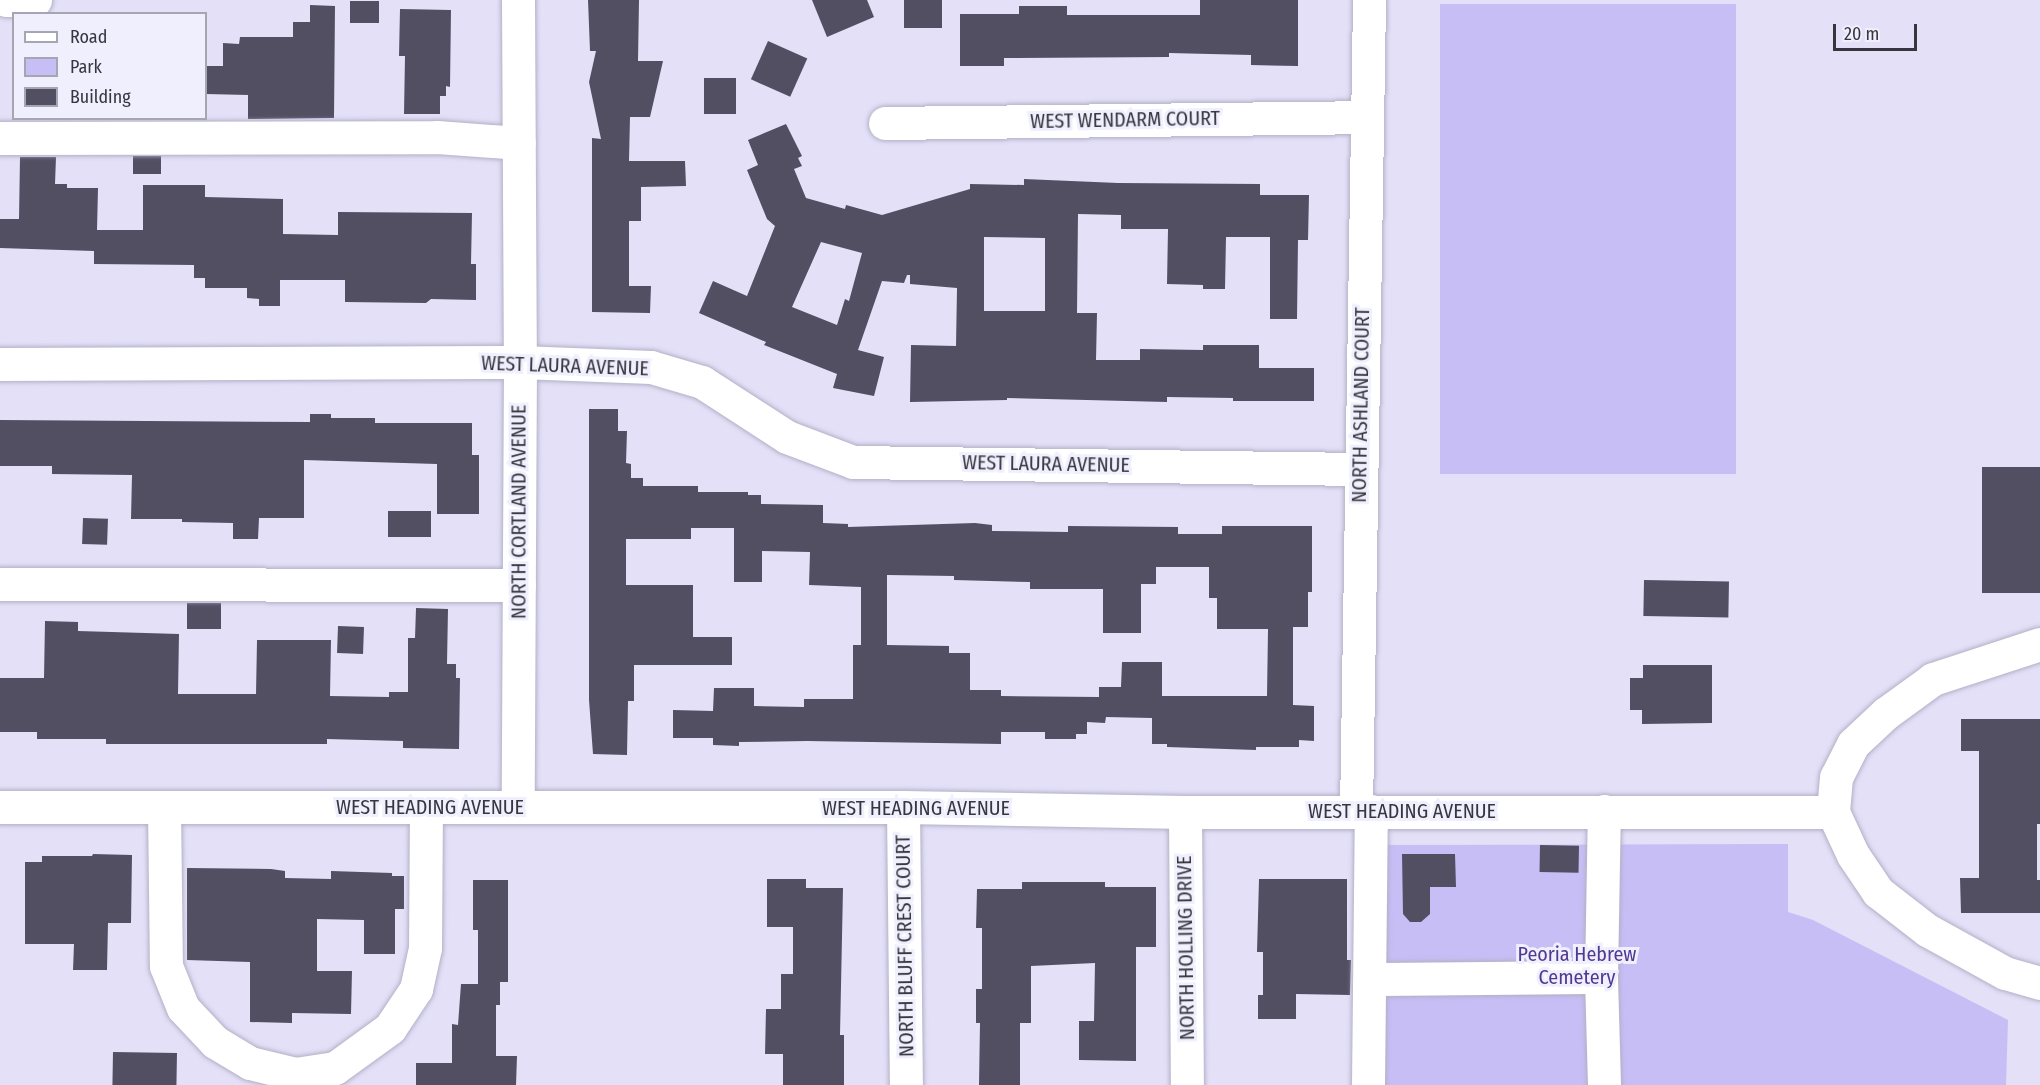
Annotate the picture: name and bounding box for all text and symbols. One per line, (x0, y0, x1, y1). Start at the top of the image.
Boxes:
legend (12, 12, 207, 120)
scale bar (1836, 12, 1920, 50)
text: 20 m (1844, 23, 1879, 45)
text: Road (70, 26, 107, 48)
text: Park (70, 56, 102, 78)
text: Building (70, 86, 131, 108)
street label: WEST WENDARM COURT (1030, 106, 1220, 134)
street label: NORTH ASHLAND COURT (1347, 307, 1375, 503)
street label: WEST LAURA AVENUE (481, 351, 649, 381)
street label: NORTH CORTLAND AVENUE (507, 405, 531, 619)
street label: WEST LAURA AVENUE (962, 451, 1130, 477)
street label: WEST HEADING AVENUE (336, 795, 524, 819)
street label: WEST HEADING AVENUE (822, 796, 1010, 820)
street label: WEST HEADING AVENUE (1308, 799, 1496, 823)
street label: NORTH BLUFF CREST COURT (891, 835, 919, 1057)
street label: NORTH HOLLING DRIVE (1172, 856, 1200, 1040)
park label: Peoria Hebrew Cemetery (1518, 942, 1636, 989)

